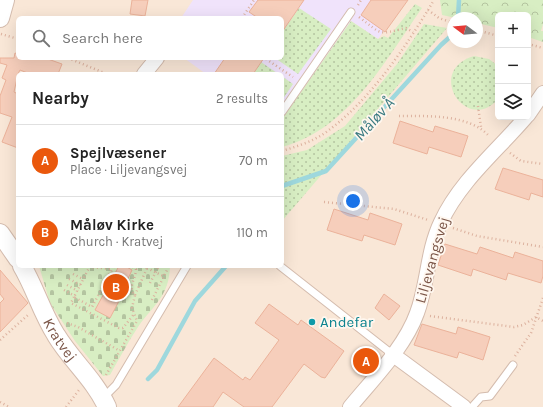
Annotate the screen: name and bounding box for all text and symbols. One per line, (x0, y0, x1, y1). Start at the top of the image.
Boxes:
north arrow (447, 12, 483, 48)
map controls (495, 12, 531, 120)
button: + (495, 12, 531, 48)
search box (16, 16, 284, 60)
icon: search (30, 27, 52, 49)
text: Search here (62, 29, 143, 47)
button: − (495, 48, 531, 84)
button: layers (495, 84, 531, 120)
text: Nearby (32, 88, 89, 108)
text: 2 results (216, 91, 268, 106)
water label: Måløv Å (350, 94, 398, 144)
text: Spejlvæsener (70, 144, 166, 162)
text: A (41, 153, 49, 168)
text: 70 m (239, 153, 268, 168)
text: Place · Liljevangsvej (70, 162, 187, 177)
your location (343, 191, 363, 211)
street label: Liljevangsvej (411, 215, 453, 305)
text: Måløv Kirke (70, 216, 154, 234)
text: B (41, 225, 49, 240)
text: 110 m (236, 225, 268, 240)
text: Church · Kratvej (70, 234, 163, 249)
pin: B (103, 272, 129, 302)
place label: Andefar (320, 313, 374, 331)
street label: Kratvej (39, 315, 81, 365)
marker: Andefar (307, 317, 317, 327)
pin: A (353, 346, 379, 376)

